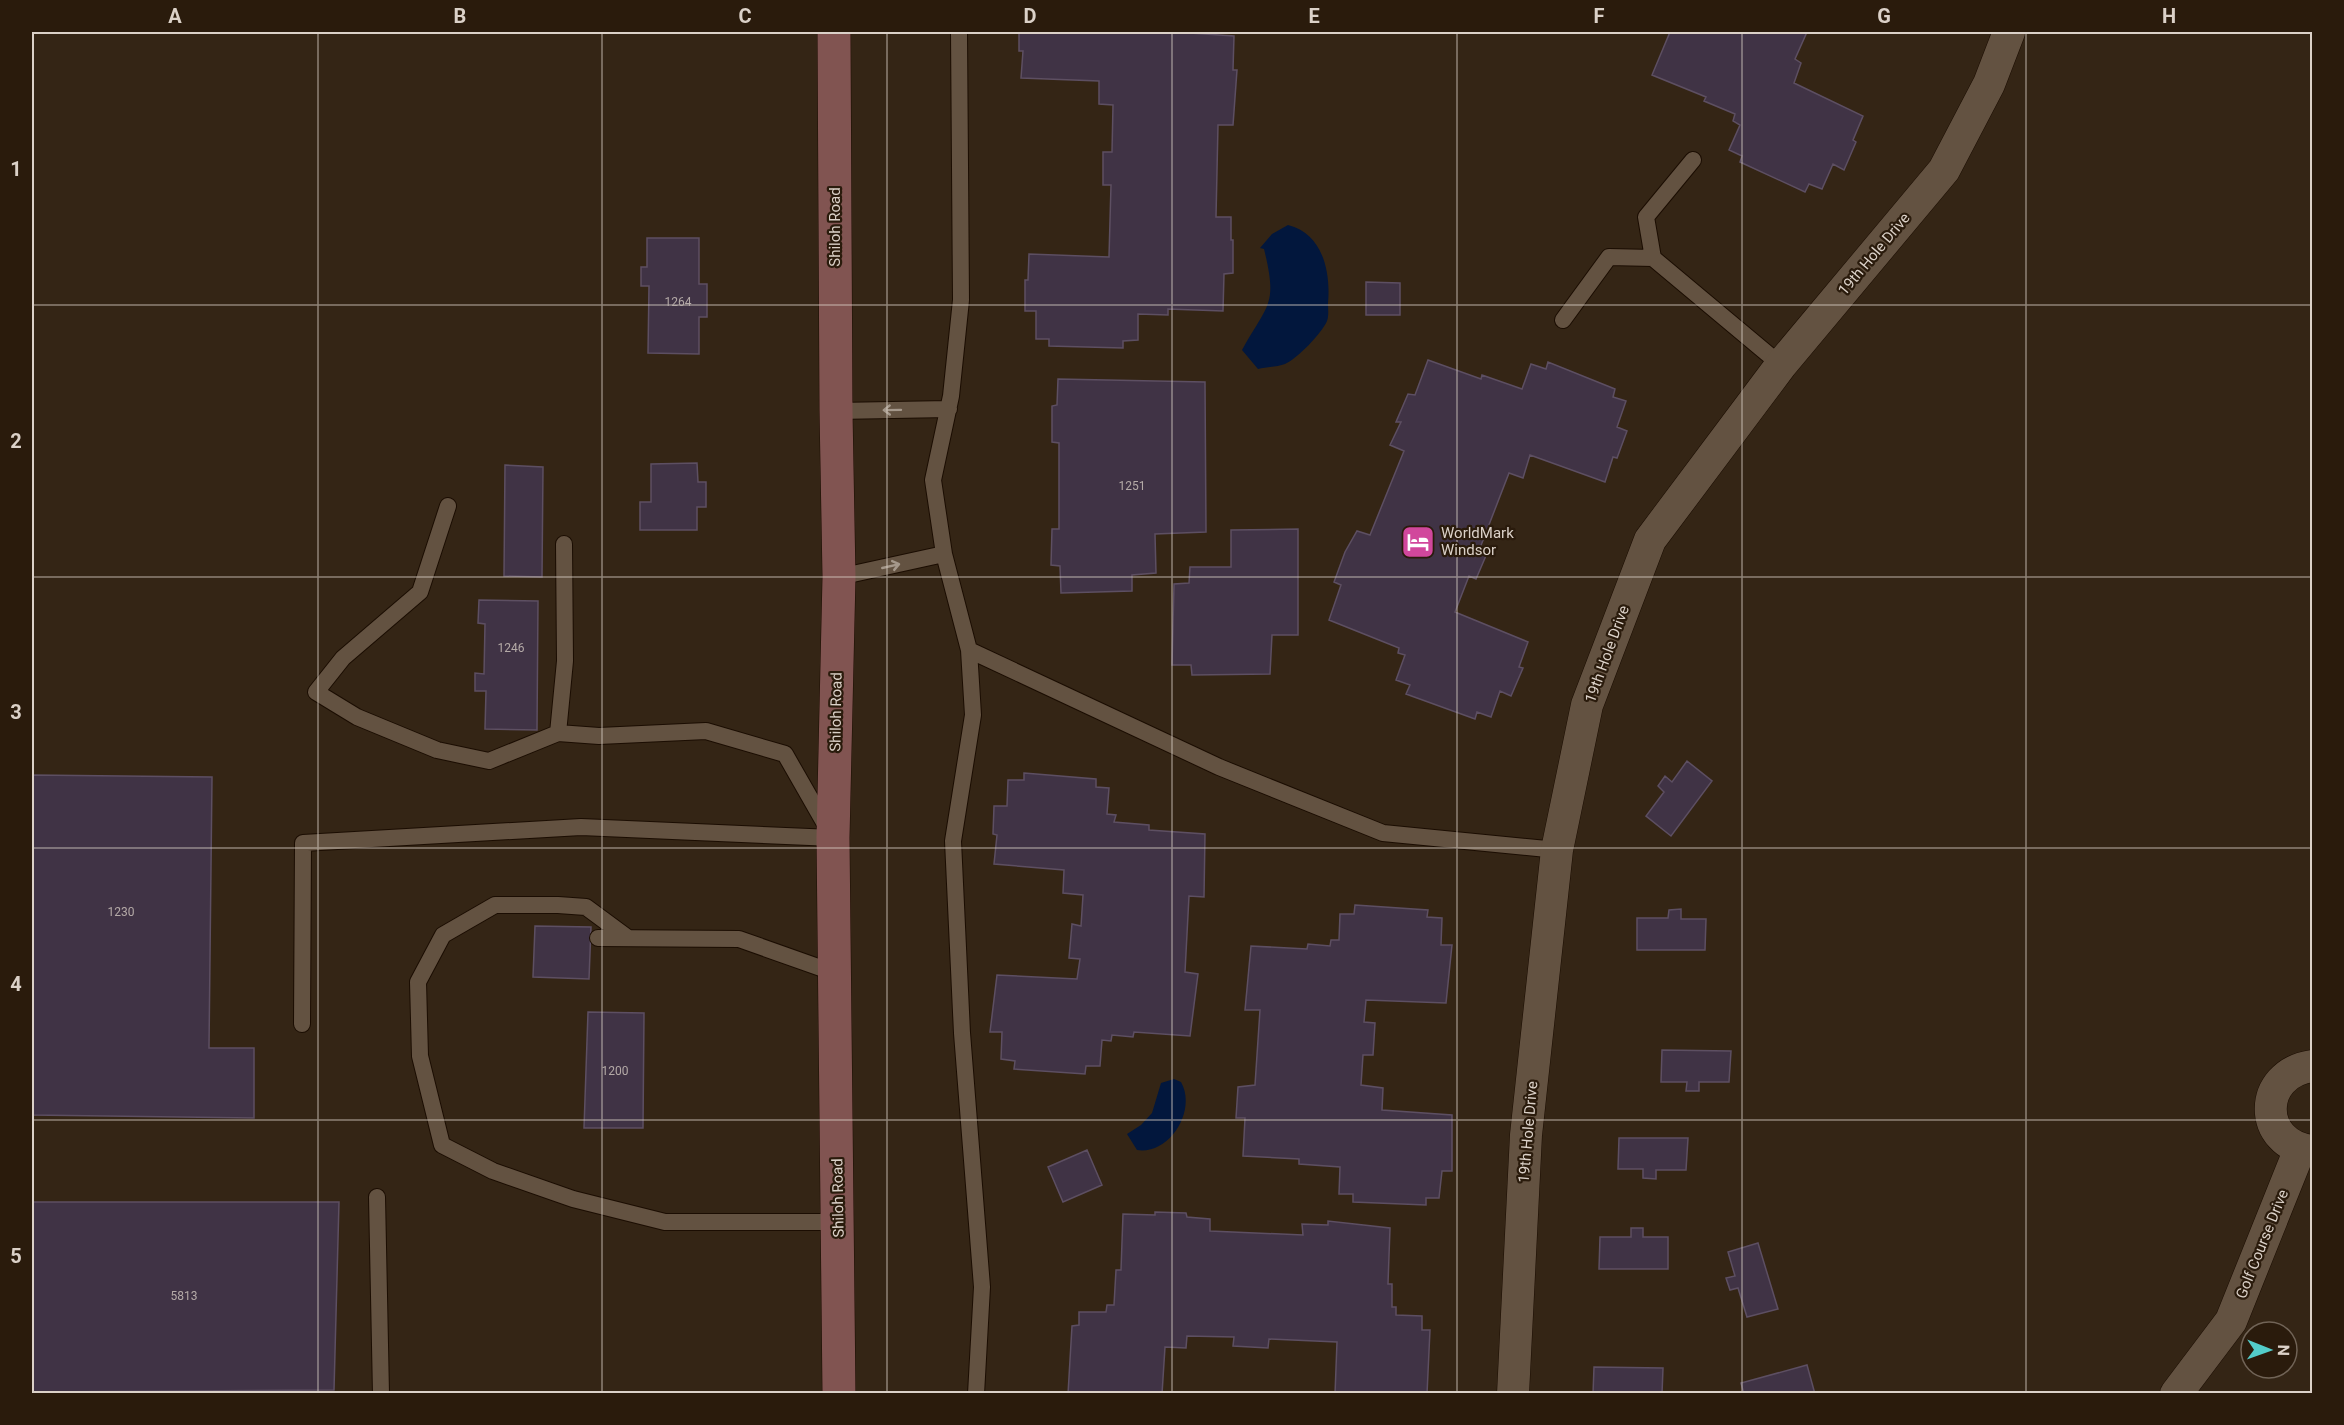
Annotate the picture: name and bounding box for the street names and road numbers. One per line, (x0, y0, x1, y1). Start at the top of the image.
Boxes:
street label: Shiloh Road (826, 187, 844, 267)
street label: 19th Hole Drive (1834, 209, 1914, 299)
street label: 19th Hole Drive (1581, 603, 1633, 705)
street label: Shiloh Road (826, 672, 846, 752)
street label: 19th Hole Drive (1515, 1080, 1541, 1184)
street label: Shiloh Road (828, 1158, 848, 1238)
street label: Golf Course Drive (2232, 1187, 2292, 1301)

